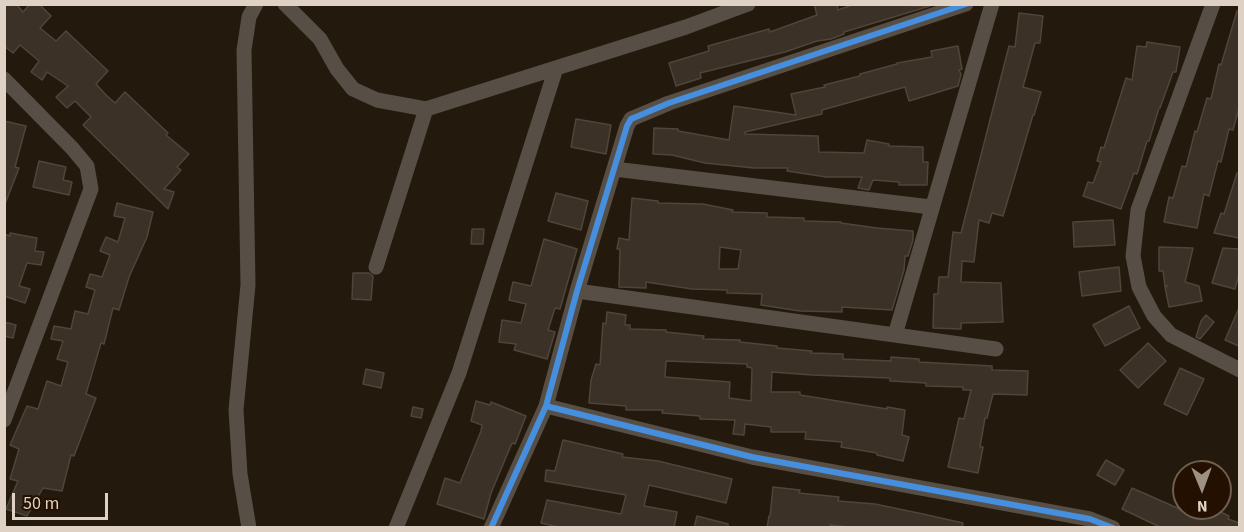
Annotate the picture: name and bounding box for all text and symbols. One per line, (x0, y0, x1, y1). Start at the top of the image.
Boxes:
north arrow (1172, 460, 1232, 520)
scale bar (15, 481, 111, 519)
text: 50 m (23, 491, 59, 516)
text: N (1197, 495, 1208, 517)

